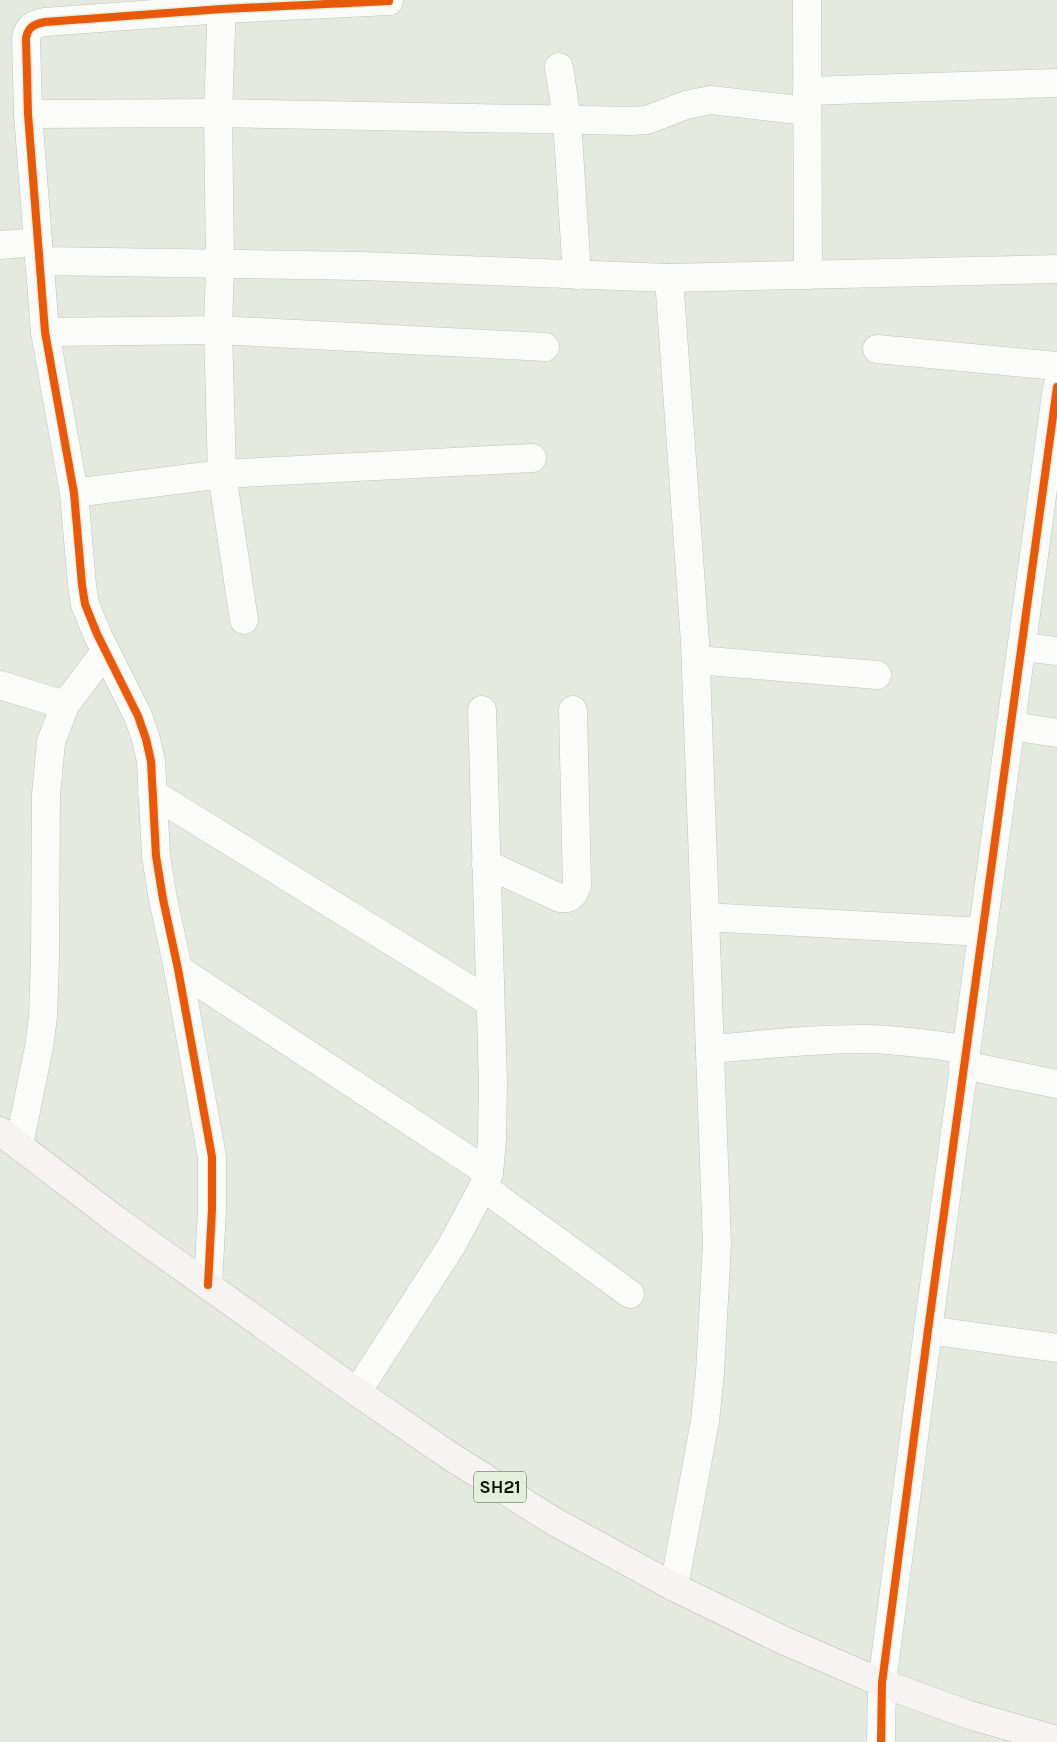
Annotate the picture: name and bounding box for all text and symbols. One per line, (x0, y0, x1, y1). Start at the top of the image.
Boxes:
road number: SH21 (474, 1471, 526, 1502)

